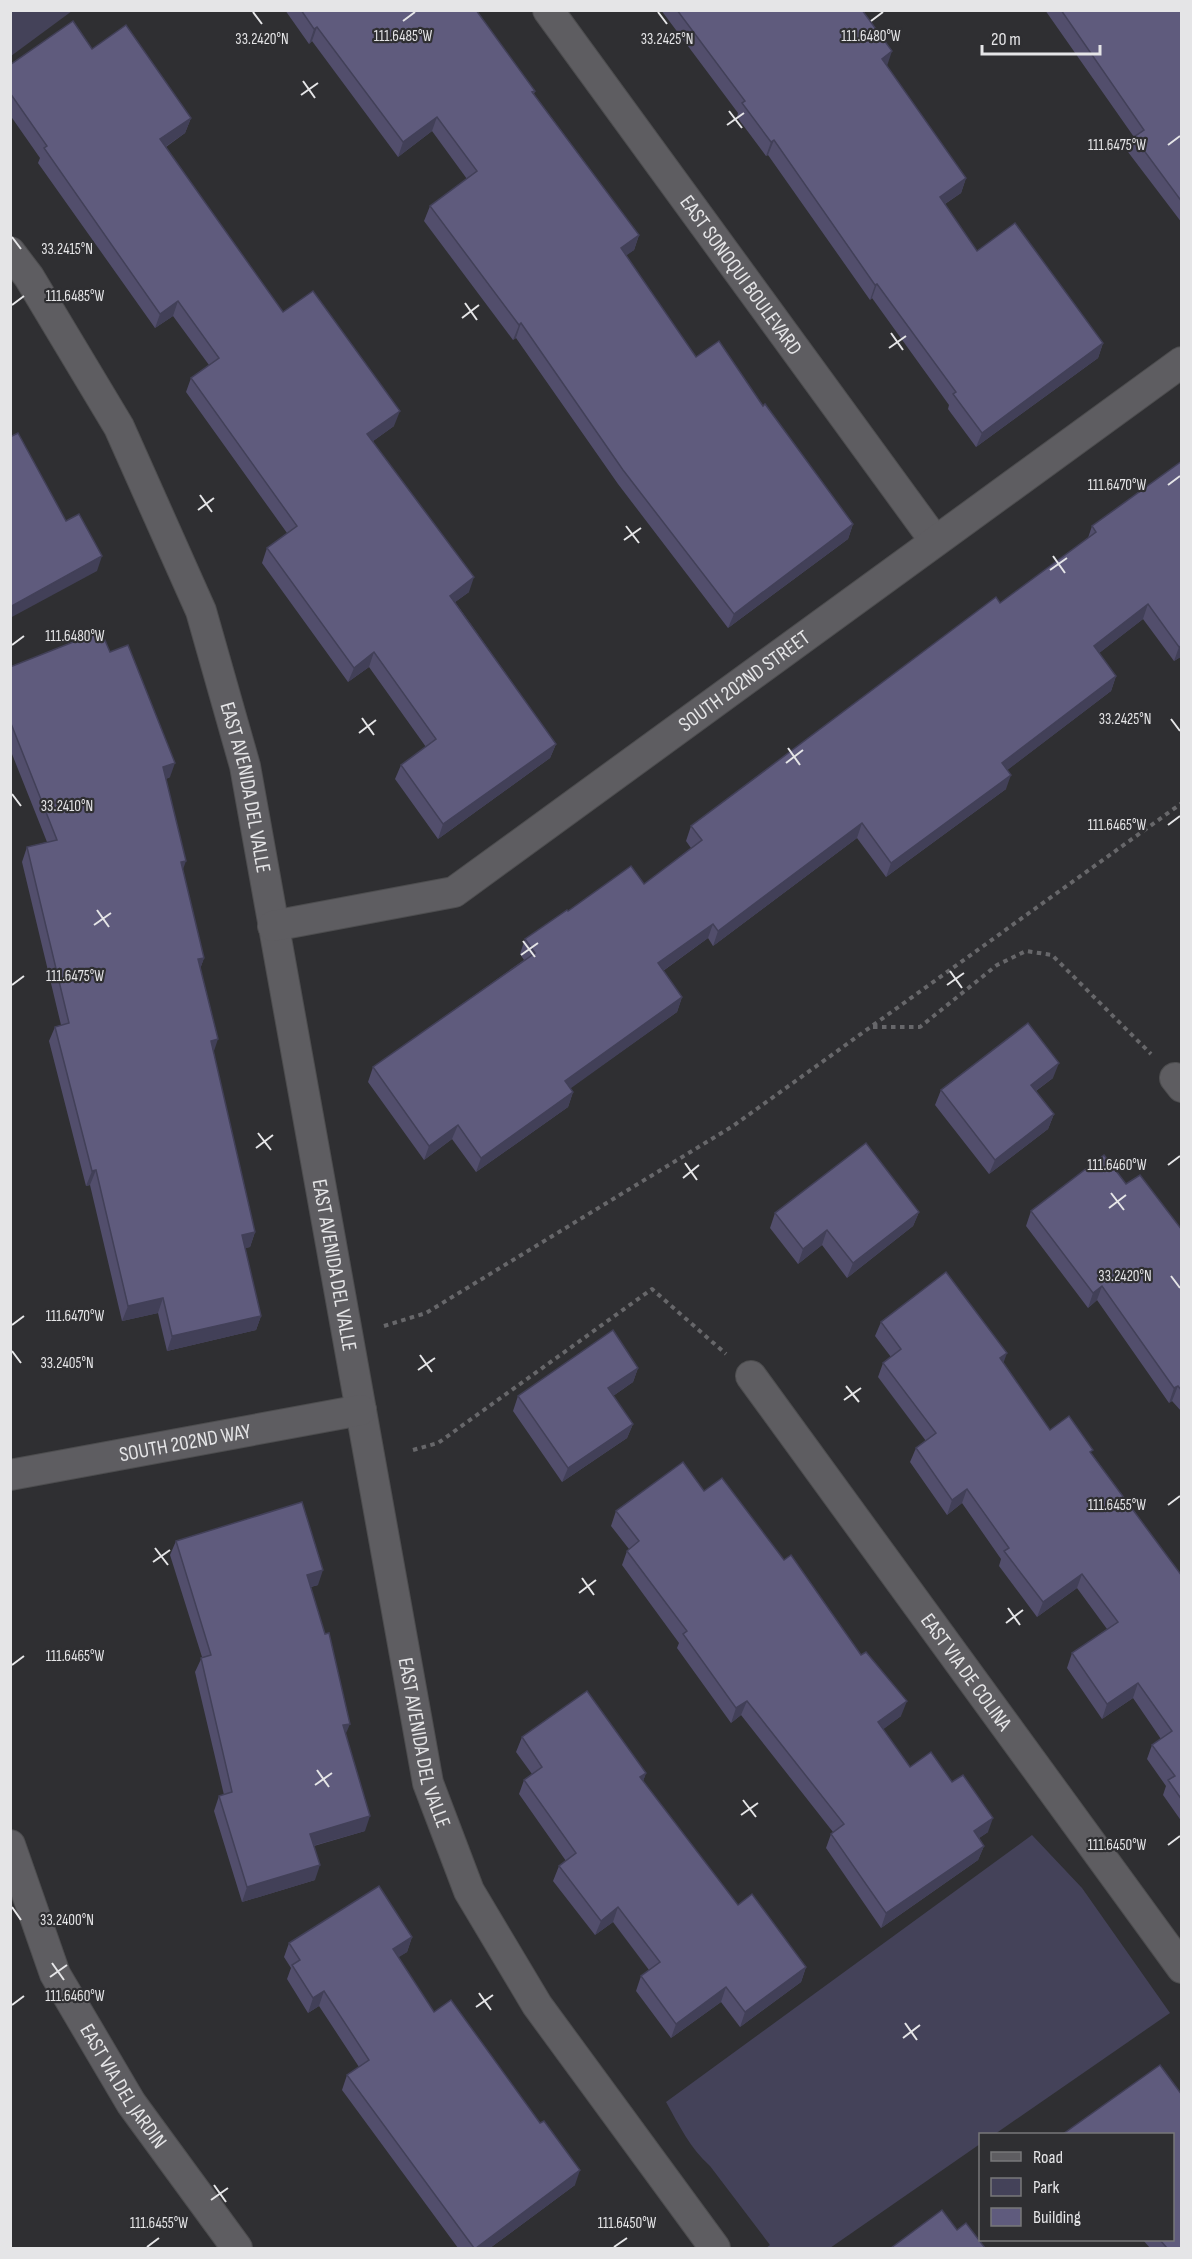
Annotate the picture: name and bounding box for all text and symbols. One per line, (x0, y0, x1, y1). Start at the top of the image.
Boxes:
scale bar (982, 18, 1100, 56)
text: 111.6485°W (374, 27, 433, 46)
text: 111.6480°W (841, 27, 901, 46)
text: 20 m (991, 29, 1021, 50)
text: 33.2420°N (235, 30, 289, 49)
text: 33.2425°N (641, 30, 693, 49)
text: 111.6475°W (1088, 136, 1146, 155)
street label: EAST SONOQUI BOULEVARD (675, 190, 808, 360)
text: 33.2415°N (41, 240, 93, 259)
text: 111.6485°W (46, 287, 105, 306)
text: 111.6470°W (1088, 476, 1146, 495)
street label: SOUTH 202ND STREET (674, 624, 815, 737)
text: 111.6480°W (45, 627, 105, 646)
street label: EAST AVENIDA DEL VALLE (215, 699, 276, 875)
text: 33.2425°N (1099, 710, 1151, 729)
text: 33.2410°N (41, 797, 93, 816)
text: 111.6465°W (1088, 816, 1147, 835)
text: 111.6475°W (46, 967, 104, 986)
text: 111.6460°W (1087, 1156, 1147, 1175)
street label: EAST AVENIDA DEL VALLE (307, 1177, 363, 1353)
text: 33.2420°N (1098, 1267, 1152, 1286)
text: 111.6470°W (46, 1307, 104, 1326)
text: 33.2405°N (40, 1354, 94, 1373)
street label: SOUTH 202ND WAY (117, 1418, 253, 1467)
text: 111.6455°W (1088, 1496, 1146, 1515)
street label: EAST VIA DE COLINA (915, 1608, 1018, 1736)
text: 111.6465°W (46, 1647, 105, 1666)
street label: EAST AVENIDA DEL VALLE (393, 1655, 456, 1831)
text: 111.6450°W (1088, 1836, 1147, 1855)
text: 33.2400°N (40, 1911, 94, 1930)
text: 111.6460°W (45, 1987, 105, 2006)
street label: EAST VIA DEL JARDIN (75, 2019, 172, 2153)
legend (979, 2133, 1174, 2241)
text: Road (1033, 2147, 1063, 2168)
text: Park (1033, 2177, 1059, 2198)
text: Building (1033, 2207, 1081, 2228)
text: 111.6455°W (130, 2214, 188, 2233)
text: 111.6450°W (598, 2214, 657, 2233)

